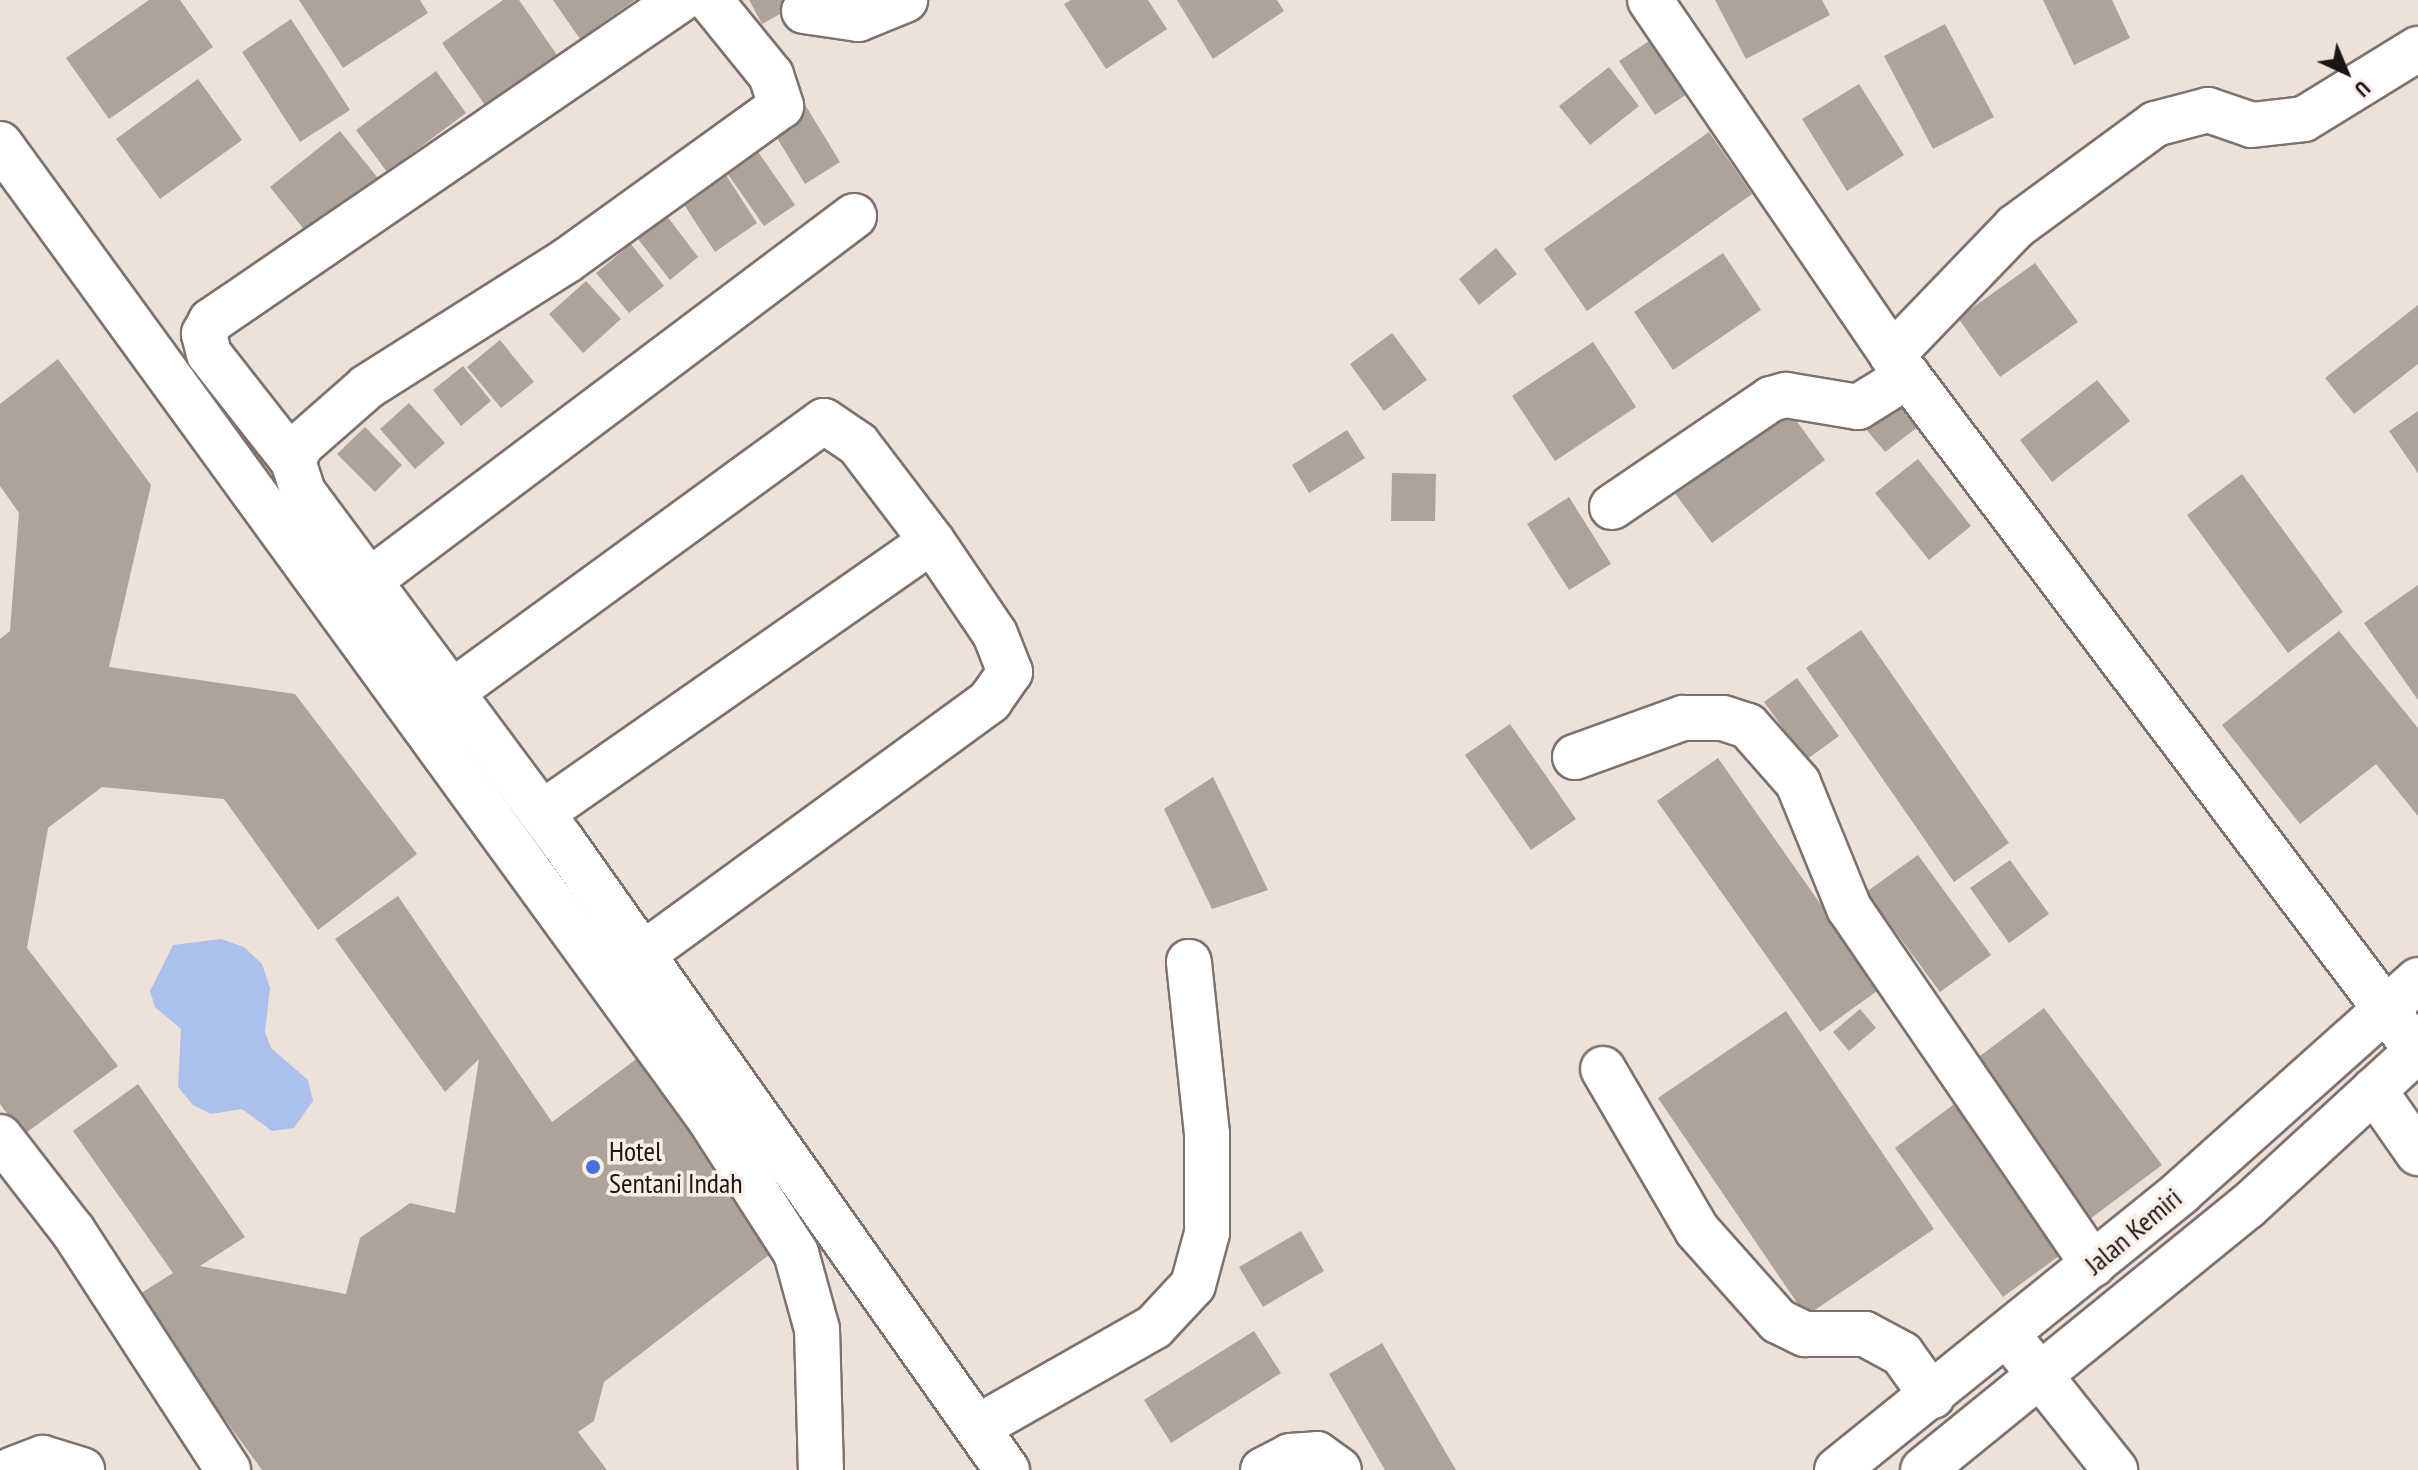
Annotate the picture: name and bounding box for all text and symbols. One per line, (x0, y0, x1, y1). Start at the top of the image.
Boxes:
north arrow (2306, 32, 2386, 112)
text: U (2349, 75, 2376, 103)
place label: Hotel Sentani Indah (609, 1134, 743, 1200)
marker: Hotel Sentani Indah (584, 1158, 602, 1176)
street label: Jalan Kemiri (2078, 1181, 2188, 1281)

